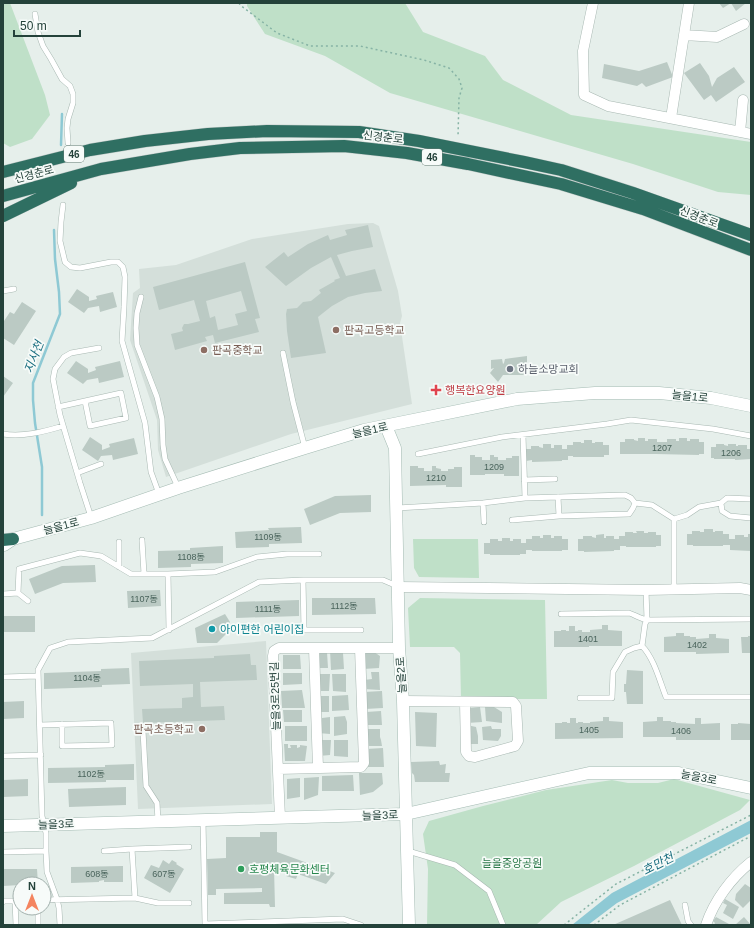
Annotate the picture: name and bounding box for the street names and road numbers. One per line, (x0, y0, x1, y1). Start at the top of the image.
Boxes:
street label: 신경춘로 (362, 129, 404, 145)
road number: 46 (64, 146, 84, 162)
road number: 46 (422, 149, 442, 165)
street label: 신경춘로 (13, 163, 55, 185)
street label: 신경춘로 (678, 204, 720, 230)
street label: 늘을1로 (671, 388, 709, 404)
street label: 늘을1로 (351, 420, 389, 440)
street label: 늘을1로 (42, 515, 80, 537)
street label: 늘을2로 (394, 656, 408, 694)
street label: 늘을3로25번길 (268, 661, 282, 731)
street label: 늘을3로 (680, 768, 718, 786)
street label: 늘을3로 (362, 808, 398, 822)
street label: 늘을3로 (38, 817, 74, 831)

